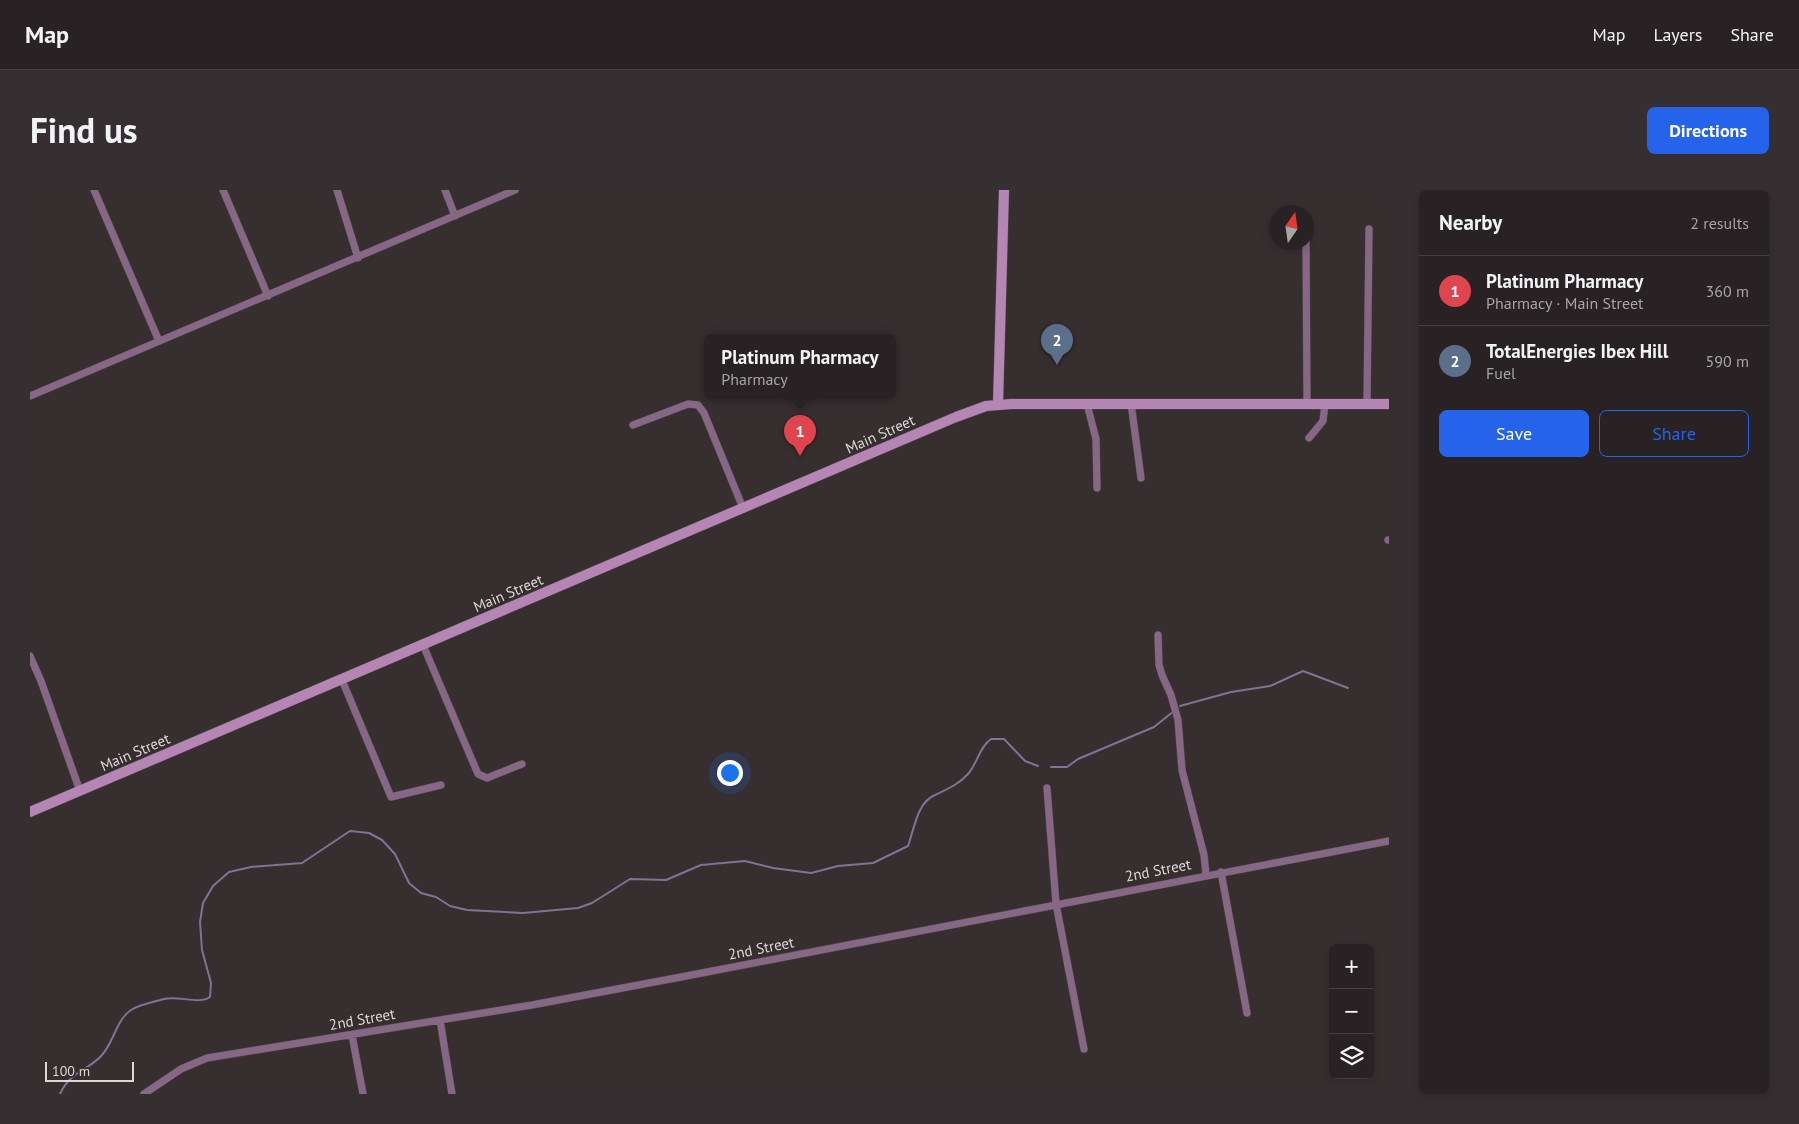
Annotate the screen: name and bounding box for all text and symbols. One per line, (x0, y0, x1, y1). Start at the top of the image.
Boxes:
text: Map (25, 19, 69, 50)
text: Map (1593, 23, 1625, 46)
text: Layers (1653, 23, 1702, 46)
text: Share (1730, 23, 1774, 46)
text: Find us (30, 107, 138, 153)
button: Directions (1647, 107, 1769, 154)
north arrow (1269, 205, 1314, 250)
text: Nearby (1439, 209, 1502, 236)
text: 2 results (1690, 213, 1749, 233)
text: Platinum Pharmacy (1486, 269, 1643, 293)
text: 1 (1450, 281, 1460, 301)
text: 360 m (1706, 281, 1749, 301)
text: Pharmacy · Main Street (1486, 293, 1644, 313)
pin: 2 (1041, 324, 1073, 365)
popup (704, 334, 896, 399)
text: TotalEnergies Ibex Hill (1486, 339, 1668, 363)
text: Platinum Pharmacy (721, 345, 879, 369)
text: 2 (1450, 351, 1460, 371)
text: 590 m (1706, 351, 1749, 371)
text: Fuel (1486, 363, 1516, 383)
text: Pharmacy (721, 369, 788, 389)
street label: Main Street (842, 410, 918, 458)
button: Save (1439, 410, 1589, 457)
button: Share (1599, 410, 1749, 457)
pin: 1 (784, 415, 816, 456)
street label: Main Street (470, 570, 546, 616)
street label: Main Street (97, 729, 173, 775)
your location (717, 760, 743, 786)
street label: 2nd Street (1123, 854, 1193, 886)
street label: 2nd Street (726, 932, 796, 964)
map controls (1329, 944, 1374, 1079)
button: + (1329, 944, 1374, 989)
button: − (1329, 989, 1374, 1034)
street label: 2nd Street (327, 1004, 397, 1034)
button: layers (1329, 1034, 1374, 1079)
scale bar (45, 1059, 134, 1082)
text: 100 m (52, 1062, 90, 1080)

